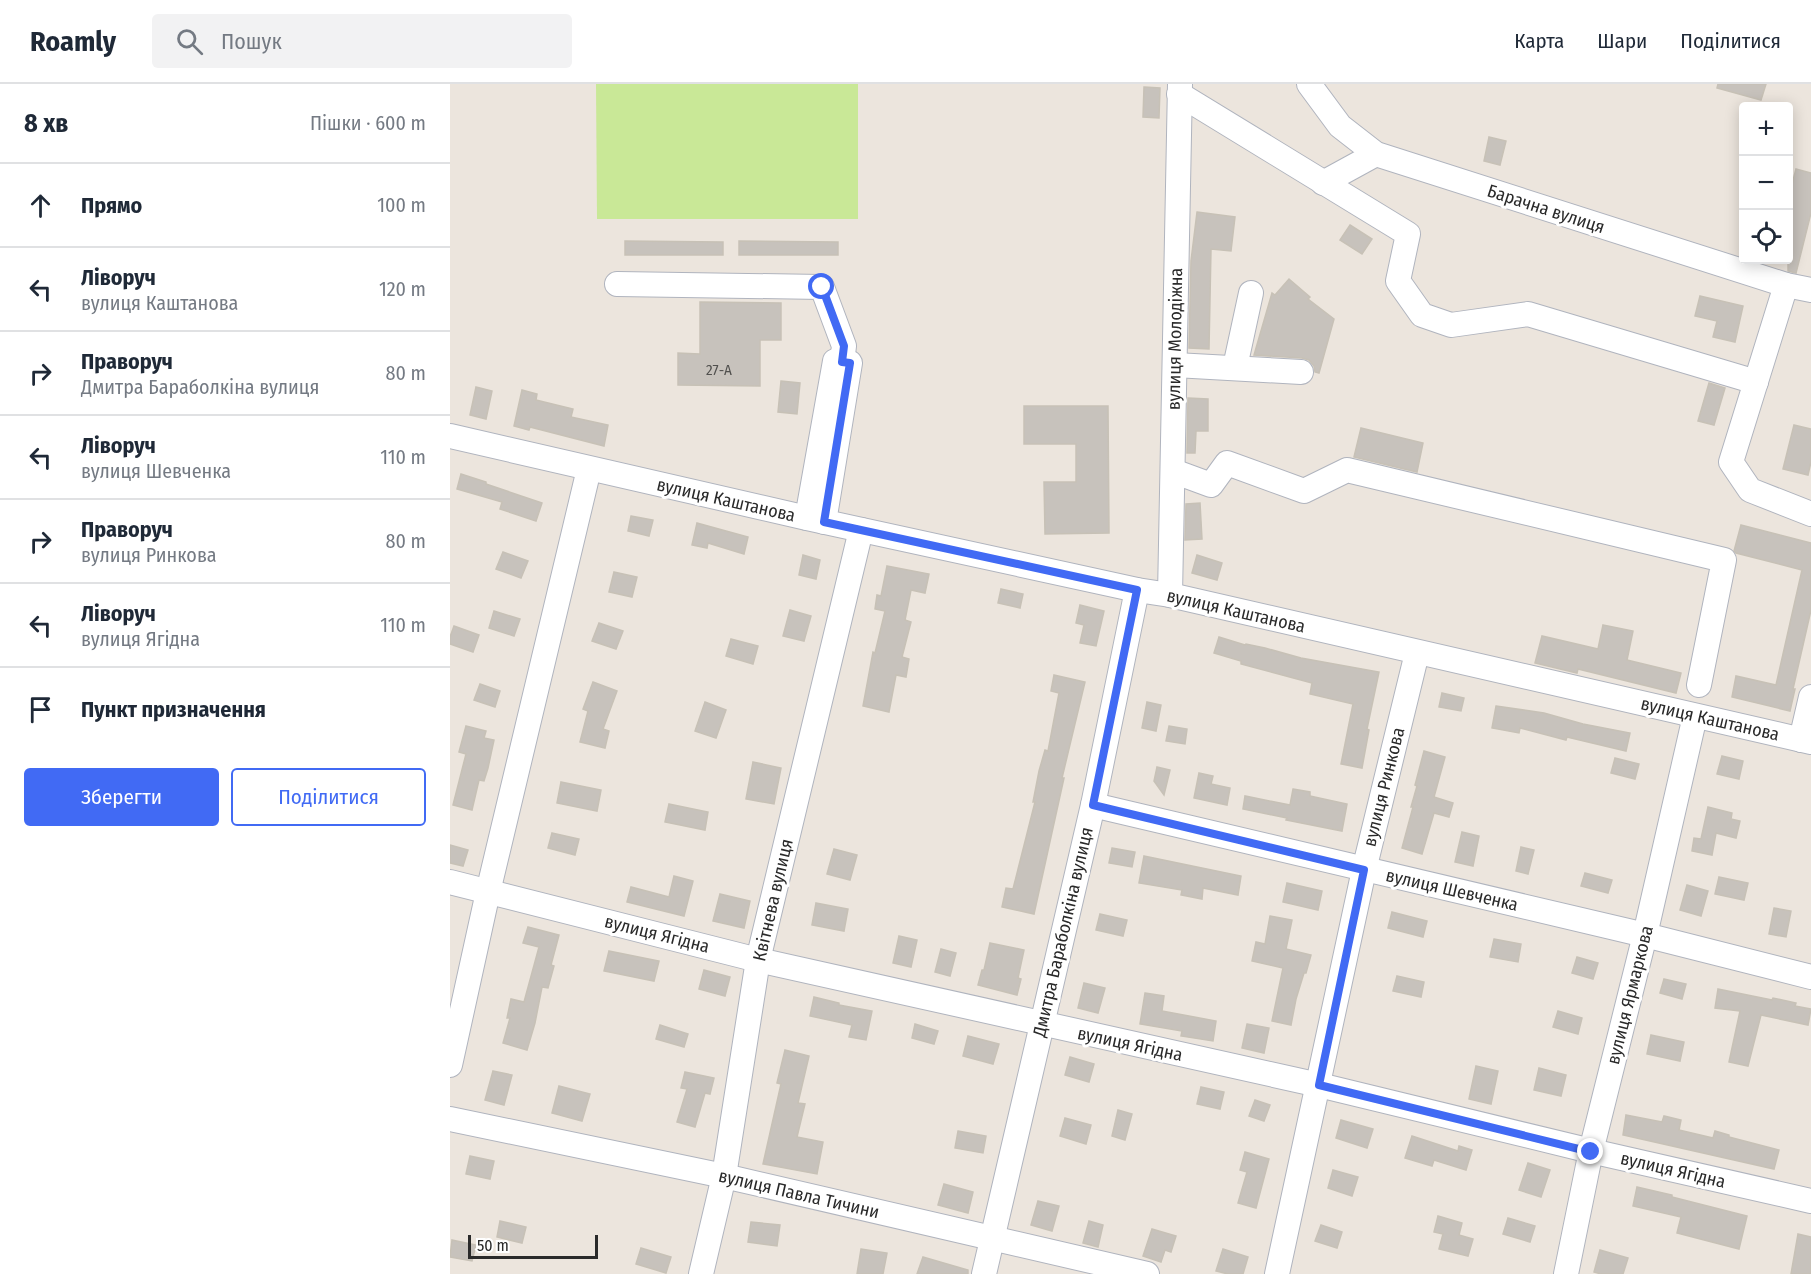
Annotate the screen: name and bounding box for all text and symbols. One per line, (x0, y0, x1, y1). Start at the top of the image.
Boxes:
search box (152, 14, 572, 68)
text: Roamly (30, 25, 116, 58)
icon: search (173, 25, 206, 58)
text: Пошук (221, 28, 282, 55)
text: Карта (1514, 28, 1564, 54)
text: Шари (1597, 28, 1647, 54)
text: Поділитися (1680, 28, 1781, 54)
map controls (1739, 102, 1793, 264)
button: + (1739, 102, 1793, 156)
text: 8 хв (24, 108, 69, 139)
text: Пішки · 600 m (310, 111, 426, 135)
button: − (1739, 156, 1793, 210)
street label: Барачна вулиця (1485, 180, 1607, 238)
icon: ahead (24, 189, 57, 222)
text: Прямо (81, 192, 142, 219)
text: 100 m (377, 193, 426, 217)
button: locate (1739, 210, 1793, 264)
text: Ліворуч (81, 264, 156, 291)
street label: вулиця Молодіжна (1163, 267, 1187, 410)
icon: left (24, 273, 57, 306)
route start (808, 273, 834, 299)
text: 120 m (379, 277, 426, 301)
text: вулиця Каштанова (81, 291, 238, 315)
text: Праворуч (81, 348, 173, 375)
icon: right (24, 357, 57, 390)
text: 80 m (386, 361, 426, 385)
house number: 27-А (706, 361, 732, 379)
text: Дмитра Бараболкіна вулиця (81, 375, 319, 399)
text: Ліворуч (81, 432, 156, 459)
icon: left (24, 441, 57, 474)
text: 110 m (380, 445, 426, 469)
text: вулиця Шевченка (81, 459, 231, 483)
street label: вулиця Каштанова (655, 473, 798, 527)
text: Праворуч (81, 516, 173, 543)
icon: right (24, 525, 57, 558)
text: 80 m (386, 529, 426, 553)
text: вулиця Ринкова (81, 543, 217, 567)
street label: вулиця Каштанова (1165, 584, 1308, 638)
text: Ліворуч (81, 600, 156, 627)
icon: left (24, 609, 57, 642)
text: 110 m (380, 613, 426, 637)
text: вулиця Ягідна (81, 627, 200, 651)
street label: вулиця Каштанова (1639, 692, 1782, 746)
icon: arrive (24, 693, 57, 726)
text: Пункт призначення (81, 696, 266, 723)
street label: вулиця Ринкова (1359, 725, 1409, 849)
button: Зберегти (24, 768, 219, 826)
button: Поділитися (231, 768, 426, 826)
street label: Дмитра Бараболкіна вулиця (1028, 825, 1098, 1040)
street label: Квітнева вулиця (748, 837, 798, 963)
street label: вулиця Шевченка (1384, 864, 1520, 916)
street label: вулиця Ягідна (602, 910, 712, 958)
street label: вулиця Ярмаркова (1602, 923, 1658, 1067)
street label: вулиця Ягідна (1075, 1022, 1185, 1066)
route end (1577, 1138, 1603, 1164)
street label: вулиця Ягідна (1618, 1147, 1728, 1193)
street label: вулиця Павла Тичини (716, 1165, 882, 1223)
scale bar (468, 1232, 598, 1260)
text: 50 m (477, 1236, 509, 1255)

